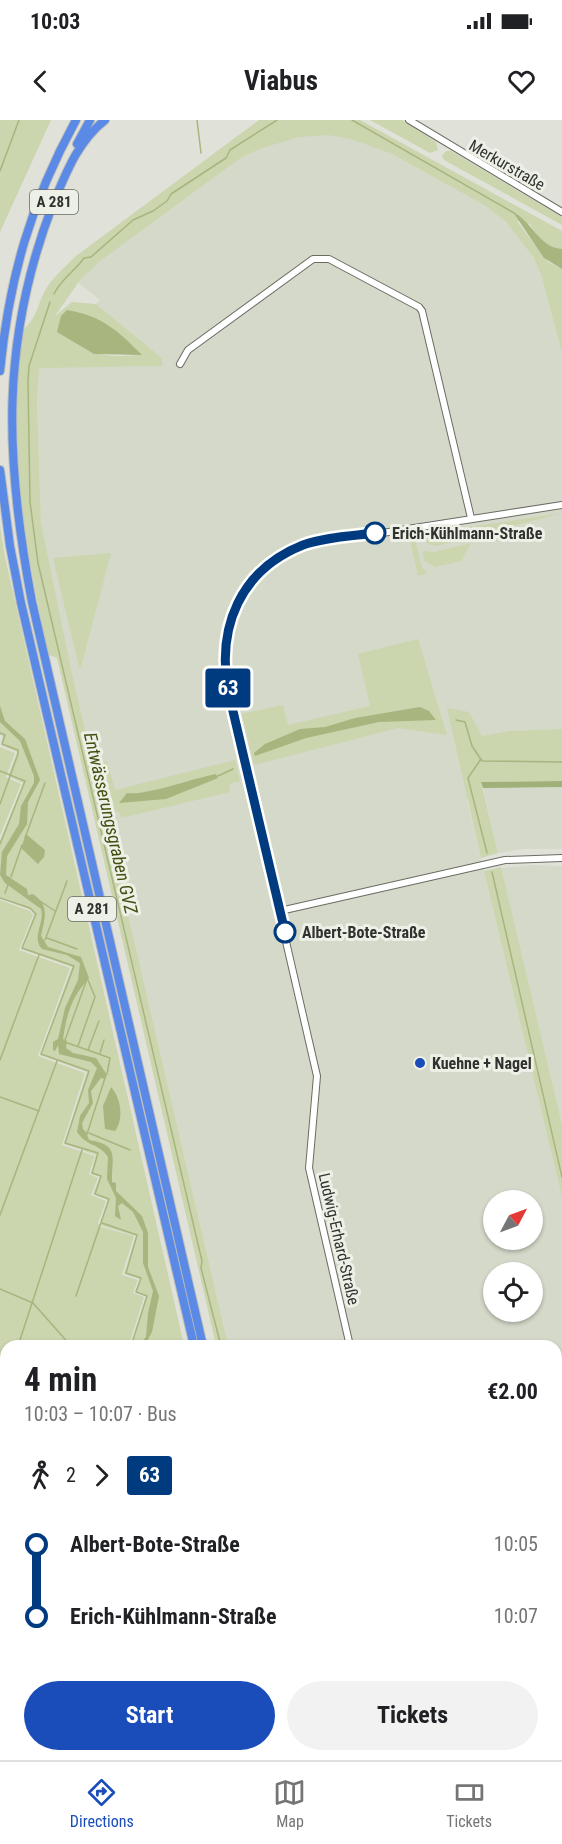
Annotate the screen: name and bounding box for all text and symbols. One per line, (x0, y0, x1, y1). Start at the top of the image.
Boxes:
text: 10:03 (30, 9, 81, 34)
icon: back (24, 65, 57, 98)
text: Viabus (244, 65, 318, 97)
icon: heart (505, 65, 538, 98)
street label: Merkurstraße (466, 136, 548, 194)
road number: A 281 (30, 190, 78, 214)
marker: Erich-Kühlmann-Straße (364, 522, 386, 544)
place label: Erich-Kühlmann-Straße (392, 524, 543, 543)
line badge: 63 (201, 668, 255, 708)
text: 63 (217, 676, 239, 700)
water label: Entwässerungsgraben GVZ (80, 730, 142, 917)
road number: A 281 (68, 897, 116, 921)
marker: Albert-Bote-Straße (274, 921, 296, 943)
place label: Albert-Bote-Straße (302, 923, 426, 942)
place label: Kuehne + Nagel (432, 1054, 532, 1073)
marker: Kuehne + Nagel (413, 1056, 427, 1070)
street label: Ludwig-Erhard-Straße (315, 1171, 363, 1307)
north arrow (483, 1190, 543, 1250)
map controls (483, 1190, 543, 1322)
button: locate (483, 1262, 543, 1322)
text: 4 min (24, 1360, 97, 1399)
text: €2.00 (487, 1379, 538, 1404)
text: 10:03 – 10:07 · Bus (24, 1402, 177, 1426)
icon: walk (24, 1459, 57, 1492)
icon: forward (85, 1459, 118, 1492)
text: 2 (66, 1463, 76, 1487)
text: 63 (139, 1463, 160, 1487)
text: Albert-Bote-Straße (70, 1532, 240, 1557)
text: 10:05 (494, 1532, 538, 1556)
text: Erich-Kühlmann-Straße (70, 1604, 277, 1629)
text: 10:07 (494, 1604, 538, 1628)
button: Start (24, 1681, 275, 1750)
button: Tickets (287, 1681, 538, 1750)
tab: Directions (70, 1776, 134, 1831)
tab: Map (273, 1776, 306, 1831)
tab: Tickets (446, 1776, 492, 1831)

